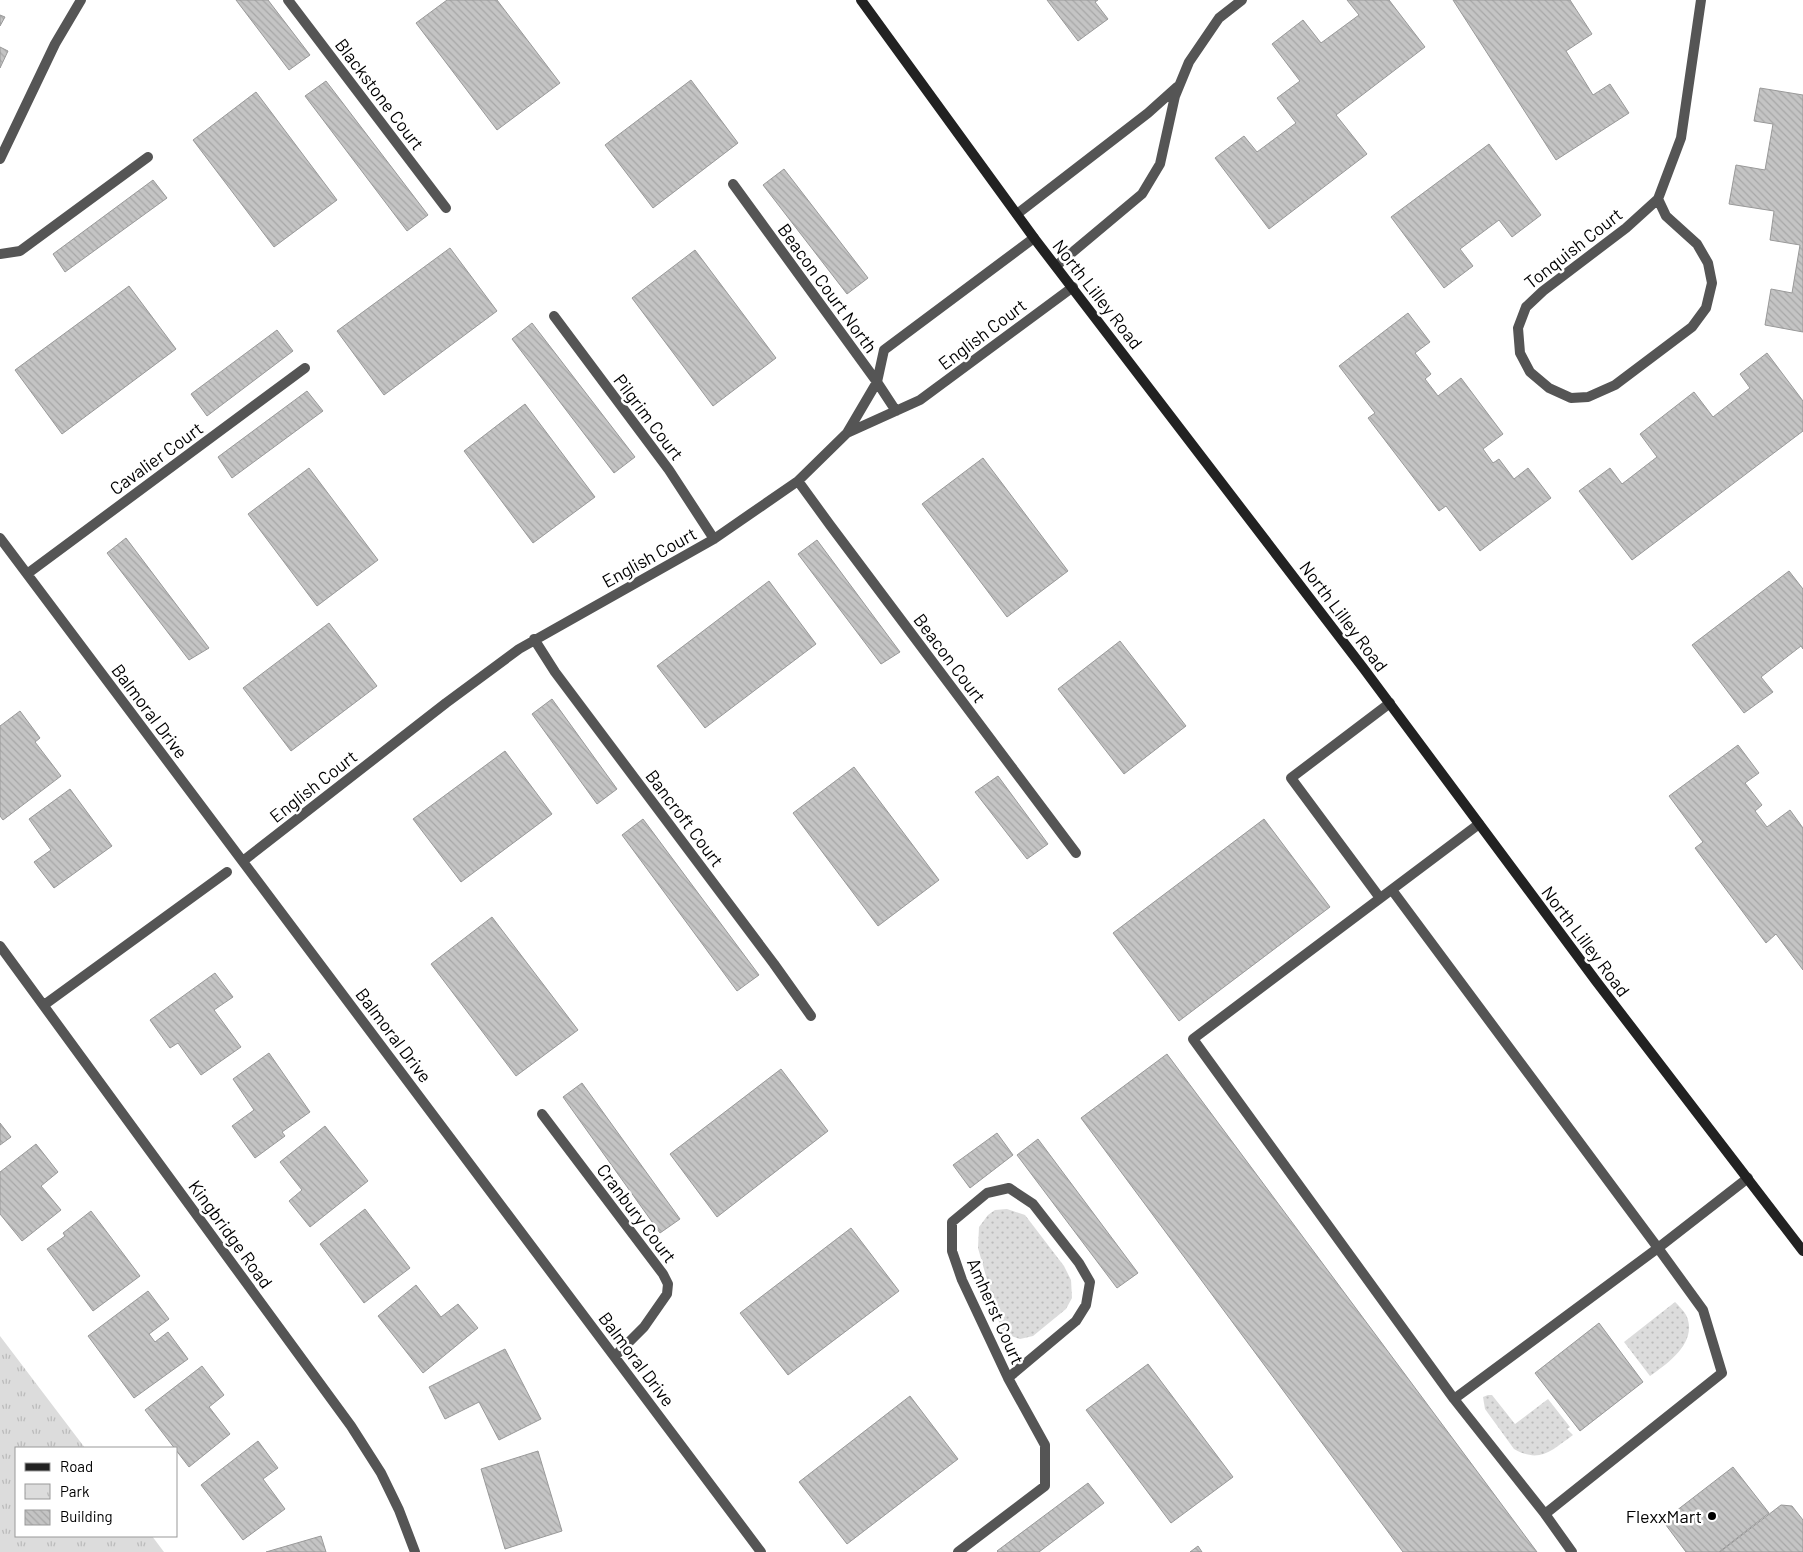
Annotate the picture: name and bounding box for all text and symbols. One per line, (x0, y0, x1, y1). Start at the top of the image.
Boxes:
street label: Blackstone Court (331, 34, 429, 154)
street label: Tonquish Court (1520, 203, 1626, 293)
street label: Beacon Court North (774, 219, 882, 357)
street label: North Lilley Road (1048, 235, 1148, 353)
street label: English Court (934, 294, 1030, 374)
street label: Pilgrim Court (609, 369, 689, 465)
street label: Cavalier Court (105, 417, 207, 499)
street label: English Court (598, 522, 700, 592)
street label: North Lilley Road (1295, 556, 1393, 676)
street label: Beacon Court (909, 609, 991, 707)
street label: Balmoral Drive (107, 659, 193, 763)
street label: English Court (265, 745, 361, 827)
street label: Bancroft Court (641, 765, 729, 871)
street label: North Lilley Road (1537, 881, 1635, 1001)
street label: Balmoral Drive (351, 983, 437, 1087)
street label: Cranbury Court (593, 1159, 681, 1267)
street label: Kingbridge Road (184, 1176, 278, 1292)
street label: Amherst Court (963, 1254, 1029, 1368)
street label: Balmoral Drive (594, 1307, 680, 1411)
legend (15, 1447, 178, 1537)
text: Road (60, 1457, 93, 1475)
text: Park (60, 1482, 90, 1500)
place label: FlexxMart (1626, 1505, 1702, 1527)
text: Building (60, 1507, 113, 1525)
marker: FlexxMart (1706, 1510, 1718, 1522)

